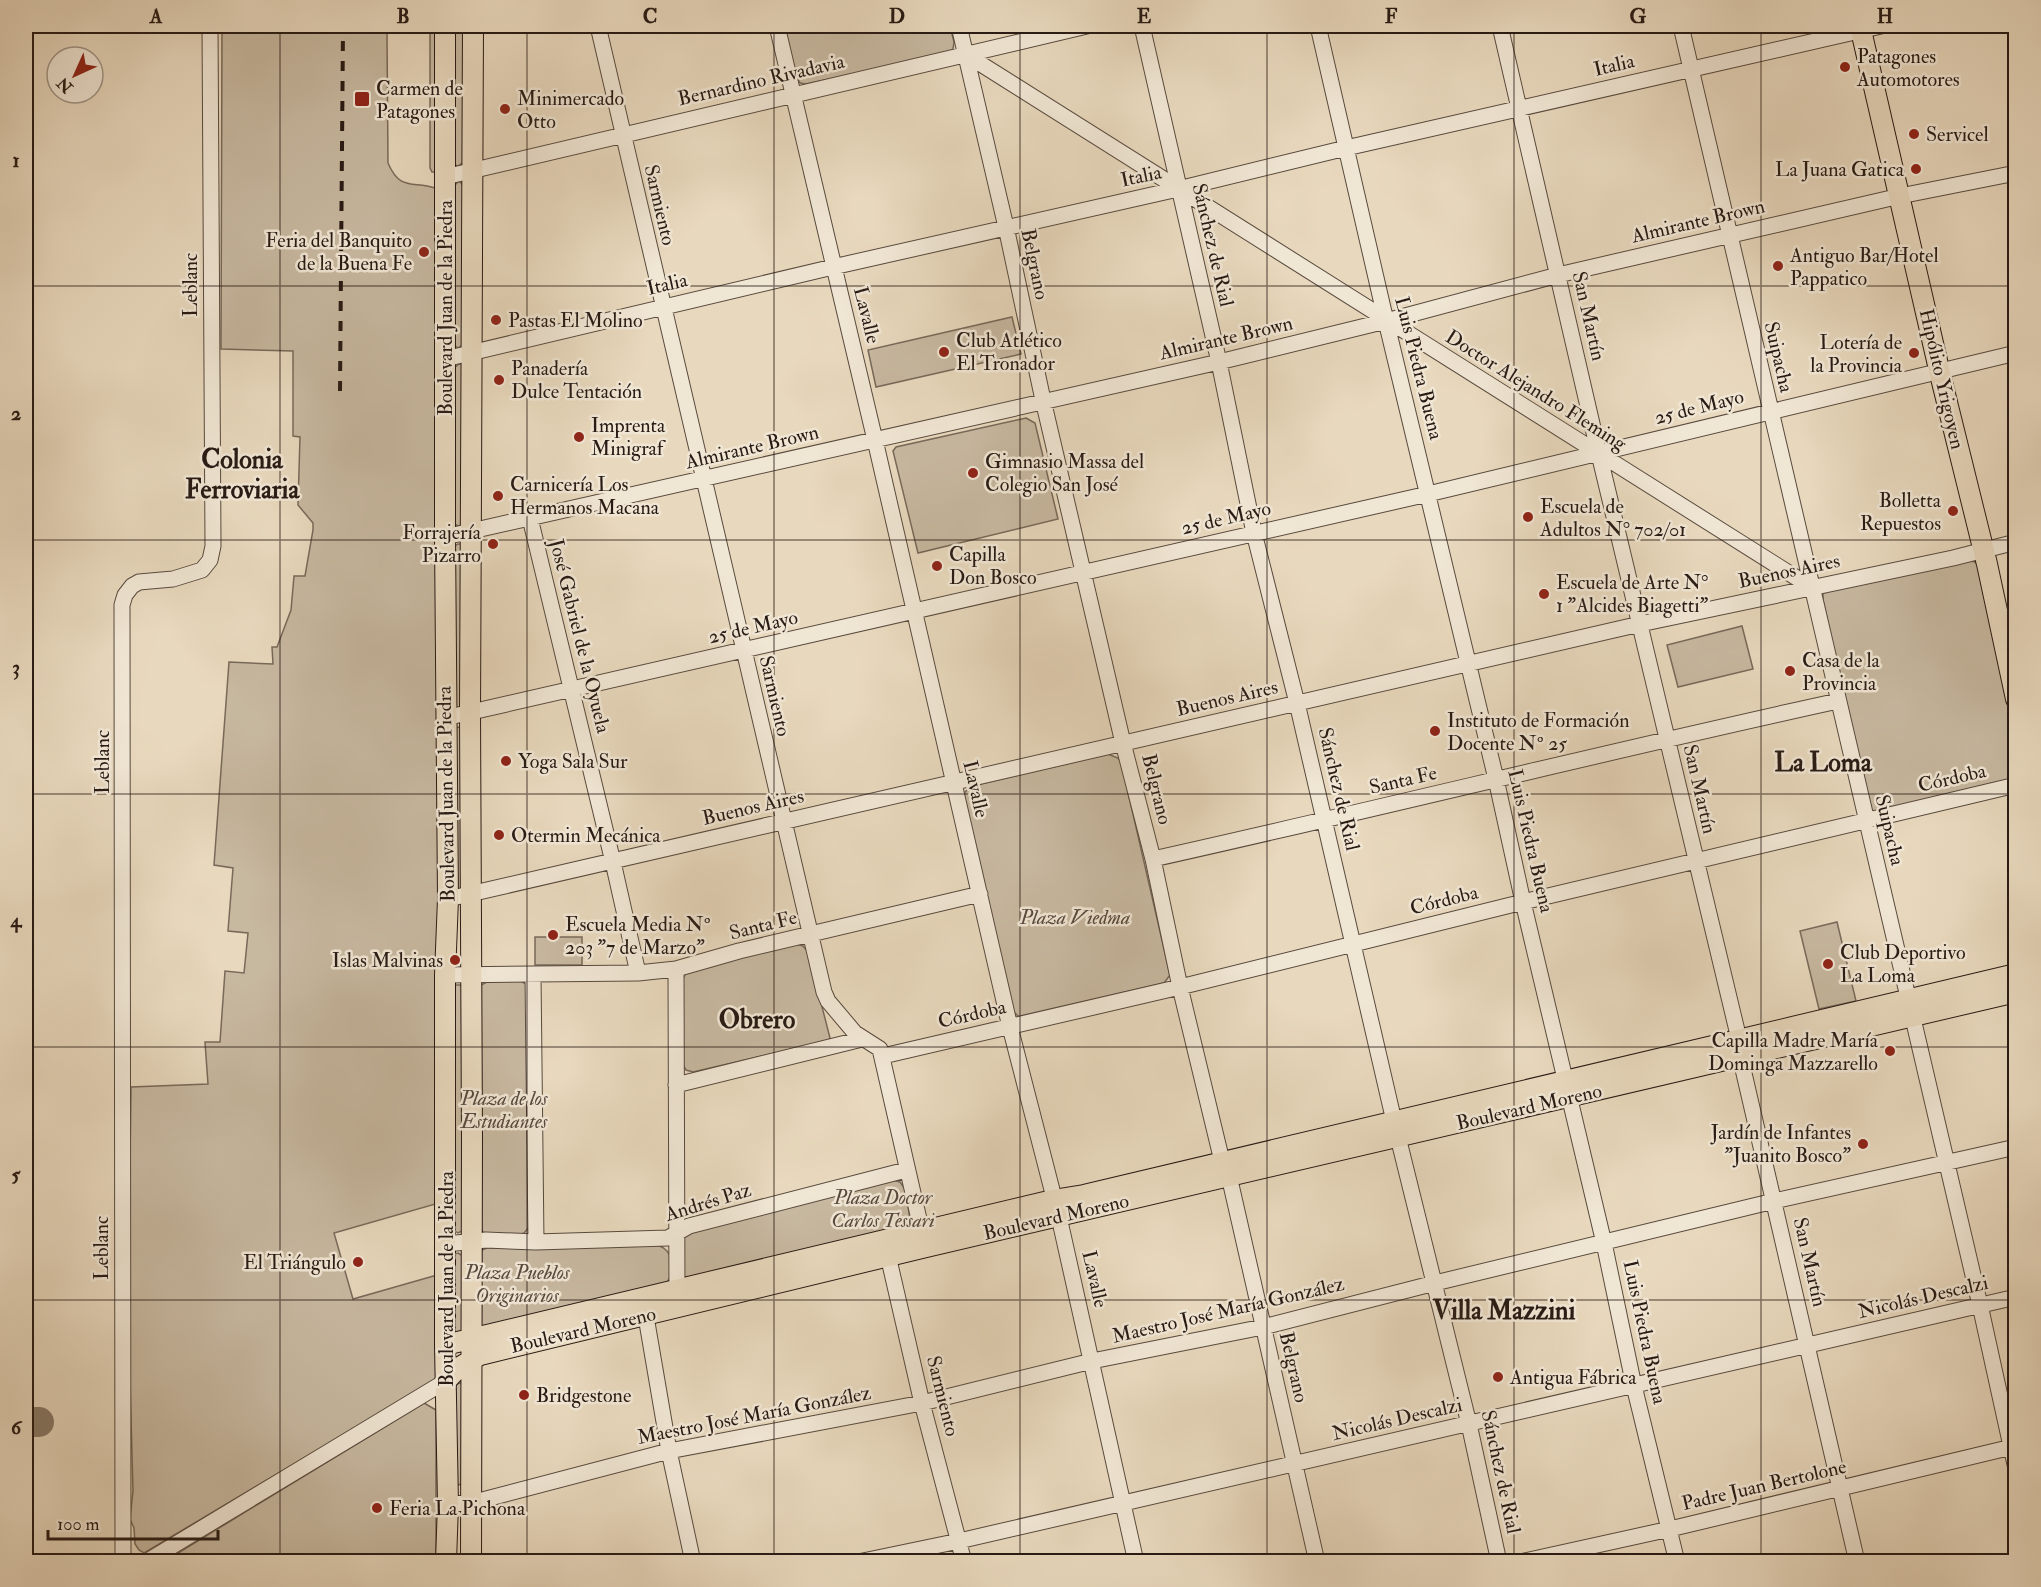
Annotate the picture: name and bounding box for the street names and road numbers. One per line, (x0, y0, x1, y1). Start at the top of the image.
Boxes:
street label: Bernardino Rivadavia (675, 48, 848, 111)
street label: Italia (1591, 48, 1638, 82)
street label: Italia (1118, 159, 1164, 193)
street label: Sarmiento (639, 162, 681, 248)
street label: Sánchez de Rial (1187, 181, 1239, 309)
street label: Almirante Brown (1628, 194, 1767, 249)
street label: Boulevard Juan de la Piedra (433, 199, 458, 416)
street label: Belgrano (1015, 226, 1055, 302)
street label: Leblanc (178, 253, 203, 317)
street label: Italia (644, 267, 691, 301)
street label: San Martín (1567, 269, 1611, 363)
street label: Lavalle (848, 284, 886, 346)
street label: Luis Piedra Buena (1389, 294, 1449, 443)
street label: Hipólito Yrigoyen (1913, 306, 1970, 452)
street label: Almirante Brown (1156, 311, 1295, 366)
street label: Suipacha (1758, 319, 1799, 396)
street label: Doctor Alejandro Fleming (1441, 324, 1632, 457)
street label: 25 de Mayo (1652, 384, 1746, 430)
street label: Almirante Brown (682, 420, 821, 475)
street label: 25 de Mayo (1179, 496, 1273, 540)
street label: José Gabriel de la Oyuela (544, 535, 616, 736)
street label: Buenos Aires (1736, 548, 1842, 594)
street label: 25 de Mayo (706, 605, 800, 649)
street label: Sarmiento (754, 653, 796, 739)
street label: Buenos Aires (1174, 674, 1280, 722)
street label: Boulevard Juan de la Piedra (432, 685, 460, 902)
street label: Sánchez de Rial (1313, 725, 1365, 853)
street label: Leblanc (90, 730, 115, 794)
street label: San Martín (1678, 742, 1722, 836)
street label: Belgrano (1136, 751, 1178, 827)
street label: Lavalle (957, 758, 995, 820)
street label: Córdoba (1916, 758, 1989, 798)
street label: Santa Fe (1367, 760, 1439, 800)
street label: Luis Piedra Buena (1502, 767, 1560, 916)
street label: Buenos Aires (700, 783, 806, 831)
street label: Suipacha (1869, 792, 1910, 869)
street label: Córdoba (1407, 879, 1481, 920)
street label: Santa Fe (727, 905, 799, 945)
street label: Córdoba (936, 994, 1009, 1034)
street label: Boulevard Moreno (1454, 1078, 1604, 1136)
street label: Boulevard Juan de la Piedra (434, 1170, 459, 1387)
street label: Andrés Paz (661, 1177, 754, 1227)
street label: Boulevard Moreno (981, 1188, 1131, 1246)
street label: San Martín (1788, 1215, 1832, 1309)
street label: Leblanc (89, 1216, 114, 1280)
street label: Lavalle (1076, 1248, 1114, 1310)
street label: Luis Piedra Buena (1618, 1258, 1673, 1407)
street label: Nicolás Descalzi (1855, 1270, 1991, 1324)
street label: Maestro José María González (1109, 1271, 1347, 1349)
street label: Boulevard Moreno (508, 1301, 658, 1359)
street label: Belgrano (1274, 1329, 1314, 1405)
street label: Sarmiento (921, 1353, 965, 1439)
street label: Maestro José María González (635, 1380, 873, 1450)
street label: Nicolás Descalzi (1329, 1392, 1465, 1446)
street label: Sánchez de Rial (1476, 1408, 1526, 1536)
street label: Padre Juan Bertolone (1679, 1454, 1849, 1516)

